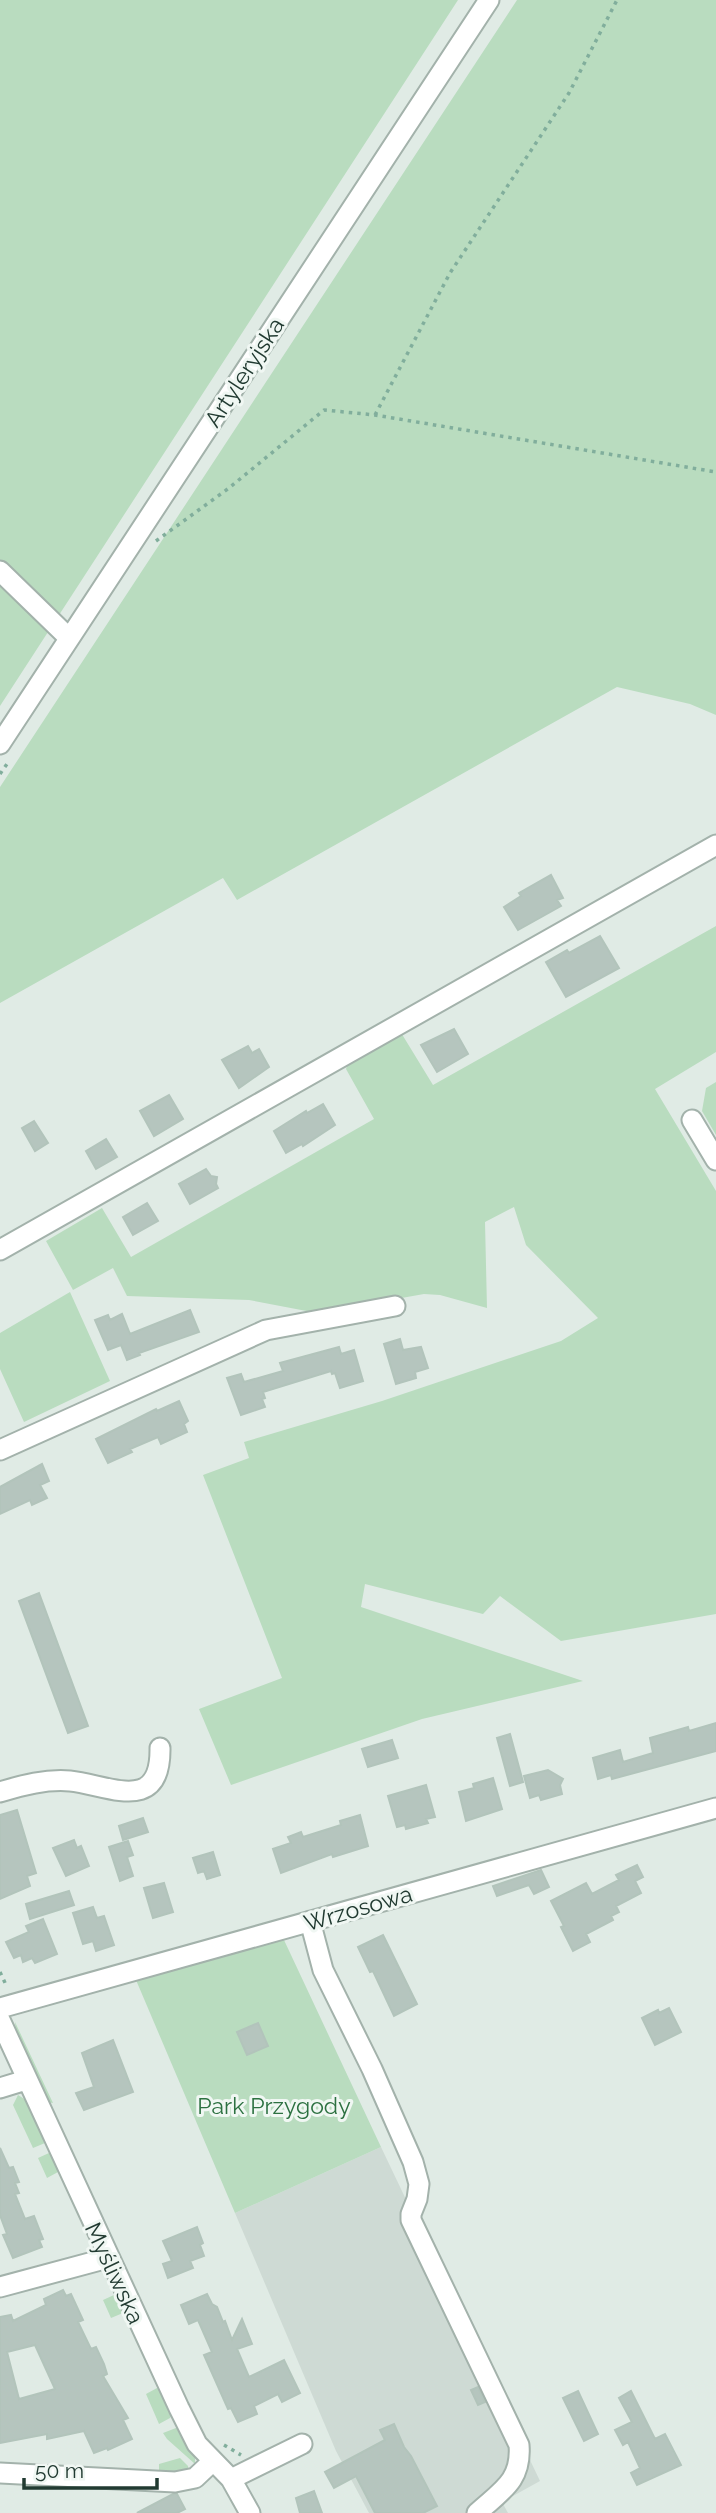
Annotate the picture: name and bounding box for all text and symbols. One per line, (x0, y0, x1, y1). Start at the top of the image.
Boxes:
street label: Artyleryjska (199, 312, 289, 432)
street label: Wrzosowa (301, 1880, 415, 1936)
park label: Park Przygody (197, 2092, 351, 2119)
street label: Myśliwska (80, 2218, 150, 2328)
scale bar (24, 2446, 158, 2490)
text: 50 m (35, 2458, 84, 2483)

